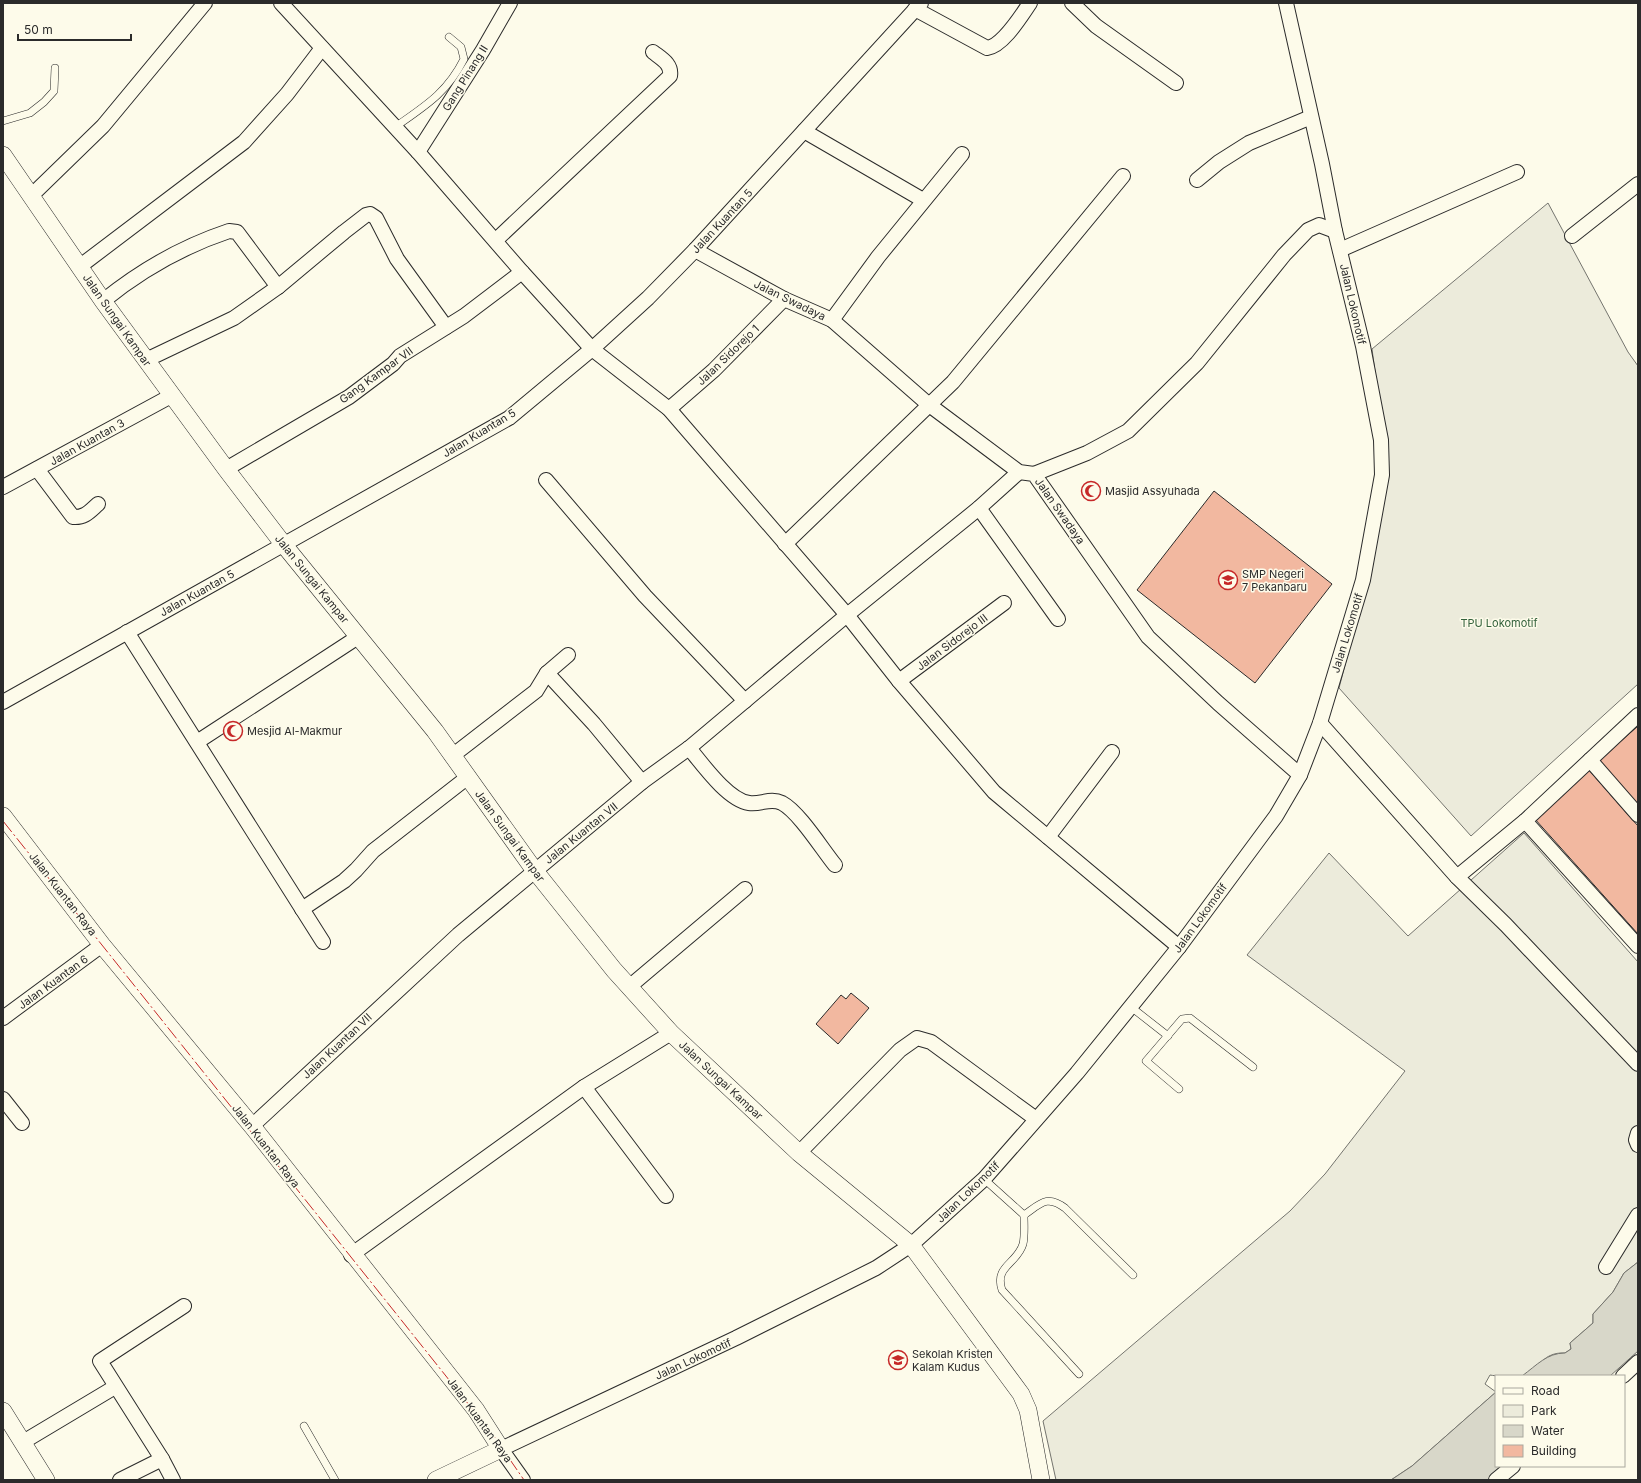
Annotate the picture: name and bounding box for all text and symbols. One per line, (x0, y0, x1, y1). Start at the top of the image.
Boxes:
scale bar (18, 16, 131, 42)
text: 50 m (24, 22, 53, 37)
street label: Gang Pinang II (439, 42, 491, 114)
street label: Jalan Kuantan 5 (689, 186, 756, 256)
street label: Jalan Lokomotif (1337, 262, 1369, 346)
street label: Jalan Sungai Kampar (80, 271, 154, 369)
street label: Jalan Swadaya (752, 277, 828, 323)
street label: Jalan Sidorejo 1 (694, 322, 762, 388)
street label: Gang Kampar VII (336, 344, 416, 406)
street label: Jalan Kuantan 5 (440, 405, 519, 460)
street label: Jalan Kuantan 3 (47, 416, 127, 468)
street label: Jalan Swadaya (1032, 475, 1088, 547)
mosque icon: Masjid Assyuhada (1080, 480, 1102, 502)
place label: Masjid Assyuhada (1105, 484, 1200, 498)
street label: Jalan Sungai Kampar (272, 532, 352, 626)
street label: Jalan Kuantan 5 (157, 567, 237, 619)
place label: SMP Negeri 7 Pekanbaru (1242, 567, 1307, 594)
school or university icon: SMP Negeri 7 Pekanbaru (1217, 569, 1239, 591)
street label: Jalan Lokomotif (1328, 591, 1366, 675)
street label: Jalan Sidorejo III (914, 611, 990, 673)
park label: TPU Lokomotif (1460, 616, 1538, 630)
mosque icon: Mesjid Al-Makmur (222, 720, 244, 742)
place label: Mesjid Al-Makmur (247, 724, 342, 738)
street label: Jalan Sungai Kampar (472, 787, 548, 885)
street label: Jalan Kuantan VII (542, 799, 620, 867)
street label: Jalan Kuantan Raya (26, 850, 100, 938)
street label: Jalan Lokomotif (1170, 880, 1230, 956)
street label: Jalan Kuantan 6 (15, 952, 91, 1012)
street label: Jalan Kuantan VII (299, 1010, 375, 1082)
street label: Jalan Sungai Kampar (676, 1037, 766, 1123)
street label: Jalan Kuantan Raya (229, 1102, 303, 1190)
street label: Jalan Lokomotif (933, 1158, 1003, 1226)
street label: Jalan Lokomotif (653, 1335, 733, 1383)
place label: Sekolah Kristen Kalam Kudus (912, 1347, 993, 1374)
school or university icon: Sekolah Kristen Kalam Kudus (887, 1349, 909, 1371)
street label: Jalan Kuantan Raya (444, 1375, 516, 1465)
legend (1495, 1375, 1625, 1467)
text: Road (1531, 1383, 1560, 1398)
text: Park (1531, 1403, 1557, 1418)
text: Water (1531, 1423, 1565, 1438)
text: Building (1531, 1443, 1576, 1458)

